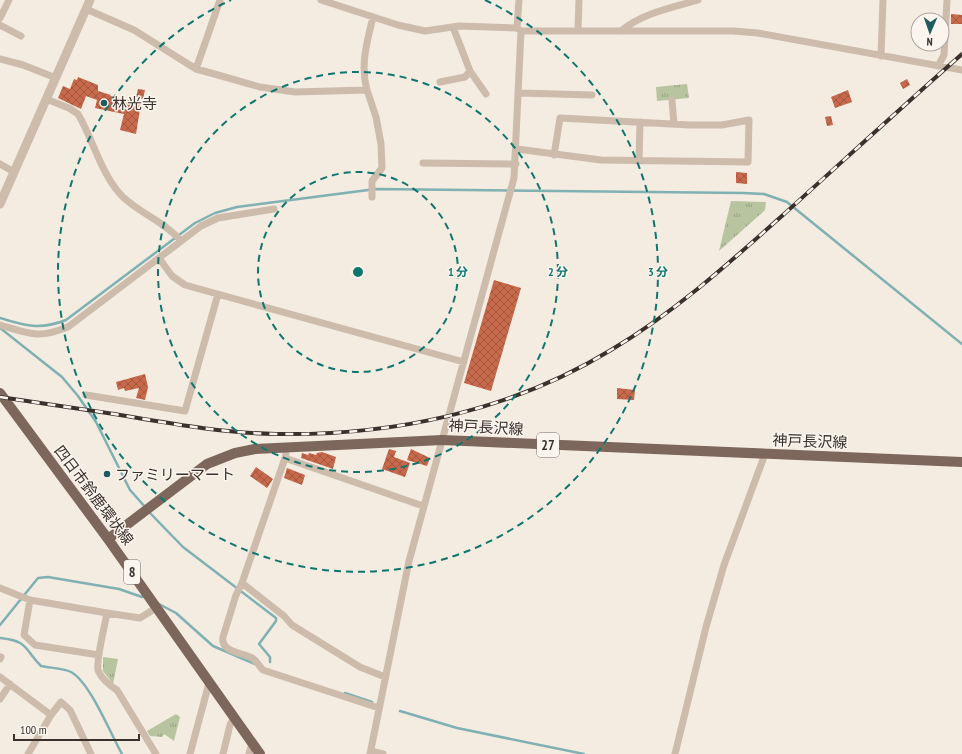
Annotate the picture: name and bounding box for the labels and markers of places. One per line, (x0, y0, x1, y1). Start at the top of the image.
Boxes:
place label: 林光寺 (112, 94, 157, 113)
marker: 林光寺 (99, 98, 109, 108)
centre of rings (351, 265, 365, 279)
place label: ファミリーマート (115, 465, 235, 484)
marker: ファミリーマート (102, 469, 112, 479)

